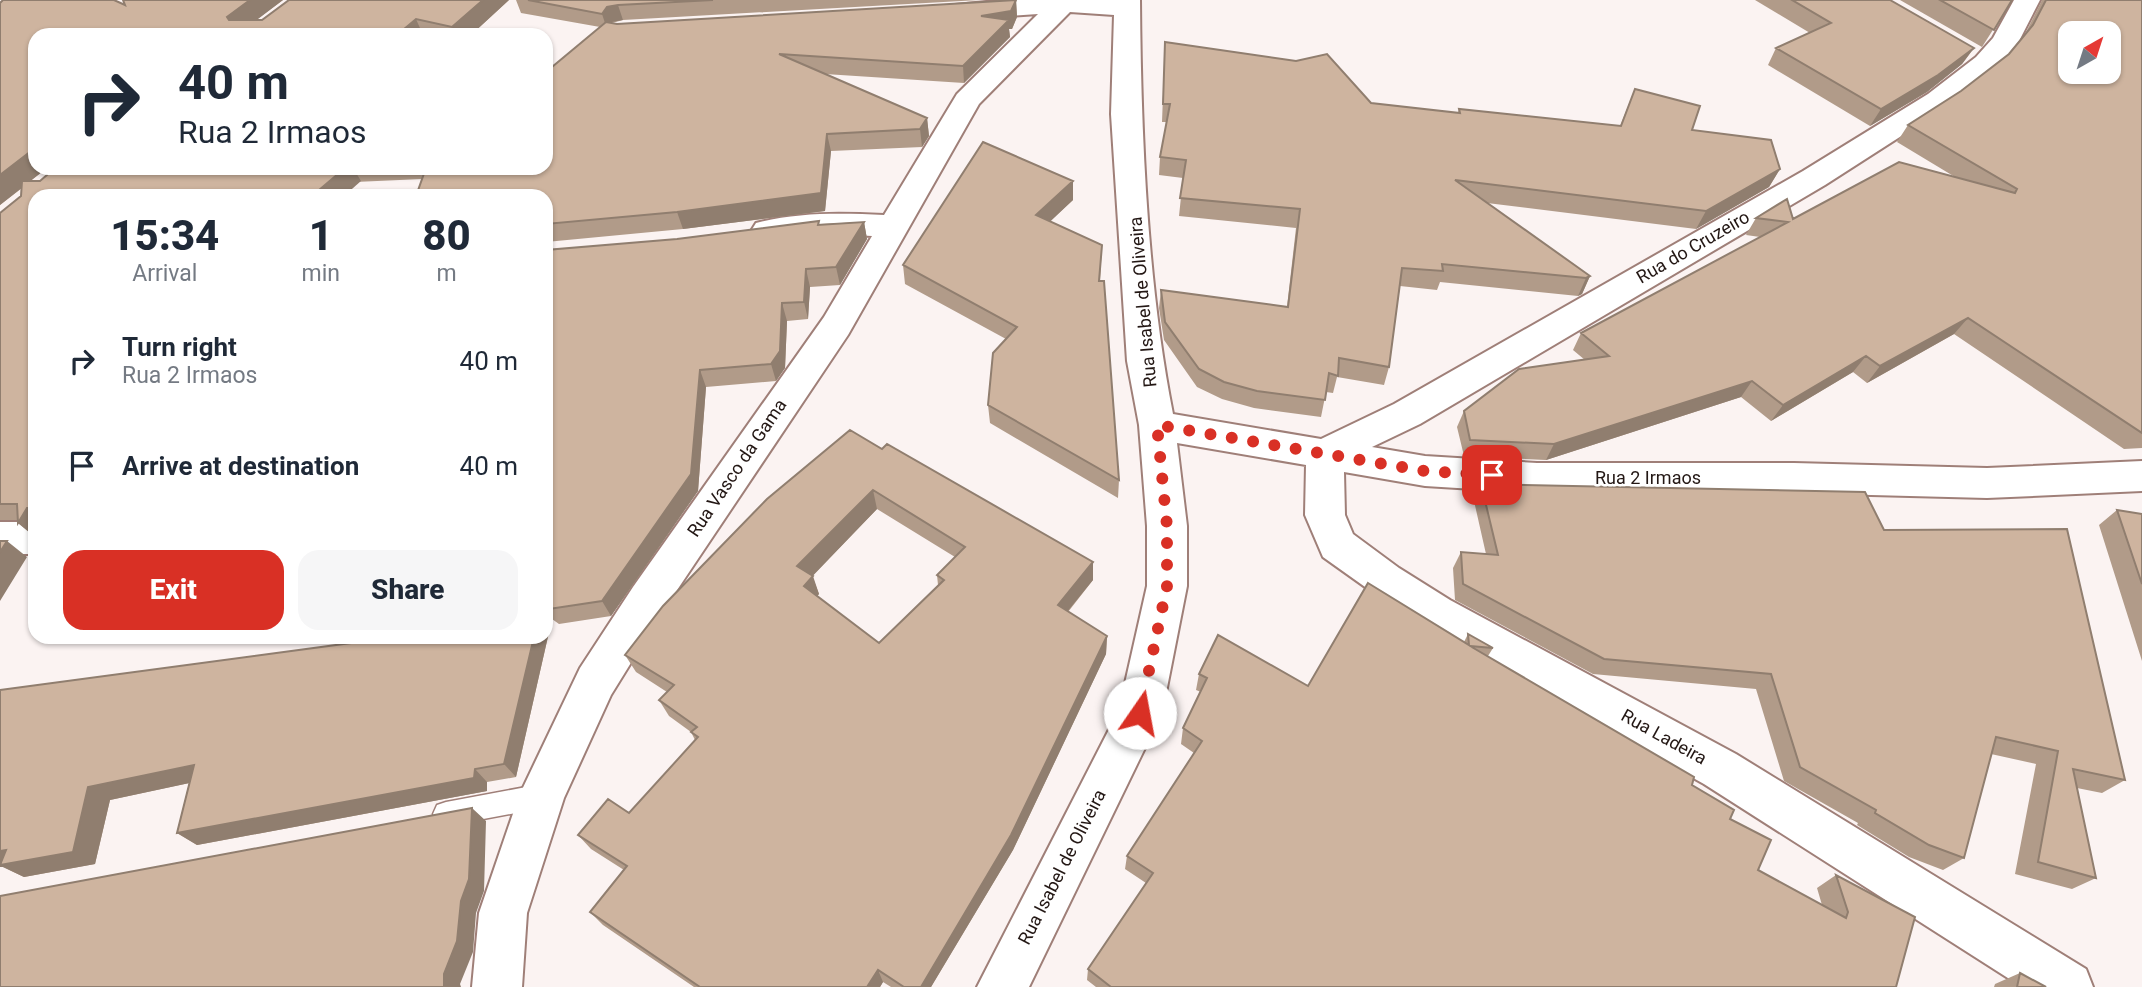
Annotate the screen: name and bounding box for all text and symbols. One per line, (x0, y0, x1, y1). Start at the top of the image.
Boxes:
north arrow (2058, 21, 2121, 84)
map controls (2058, 21, 2121, 84)
text: 40 m (178, 54, 289, 111)
icon: right (63, 56, 154, 147)
text: Rua 2 Irmaos (178, 113, 366, 151)
street label: Rua do Cruzeiro (1633, 206, 1753, 287)
text: 15:34 (110, 211, 219, 260)
text: 1 (309, 211, 333, 260)
text: 80 (422, 211, 471, 260)
street label: Rua Isabel de Oliveira (1125, 216, 1160, 388)
text: Arrival (132, 260, 197, 287)
text: min (302, 260, 340, 287)
text: m (436, 260, 457, 287)
text: Turn right (122, 332, 237, 362)
icon: right (63, 342, 101, 380)
text: 40 m (460, 346, 518, 376)
text: Rua 2 Irmaos (122, 362, 257, 389)
street label: Rua Vasco da Gama (683, 395, 790, 541)
pin (1462, 445, 1522, 505)
icon: arrive (63, 447, 101, 485)
text: Arrive at destination (122, 451, 359, 481)
text: 40 m (460, 451, 518, 481)
icon: arrive (1473, 456, 1511, 494)
street label: Rua 2 Irmaos (1595, 467, 1701, 488)
button: Exit (63, 550, 284, 630)
button: Share (298, 550, 518, 630)
position arrow (1103, 676, 1177, 750)
street label: Rua Ladeira (1618, 705, 1711, 769)
street label: Rua Isabel de Oliveira (1013, 786, 1110, 948)

